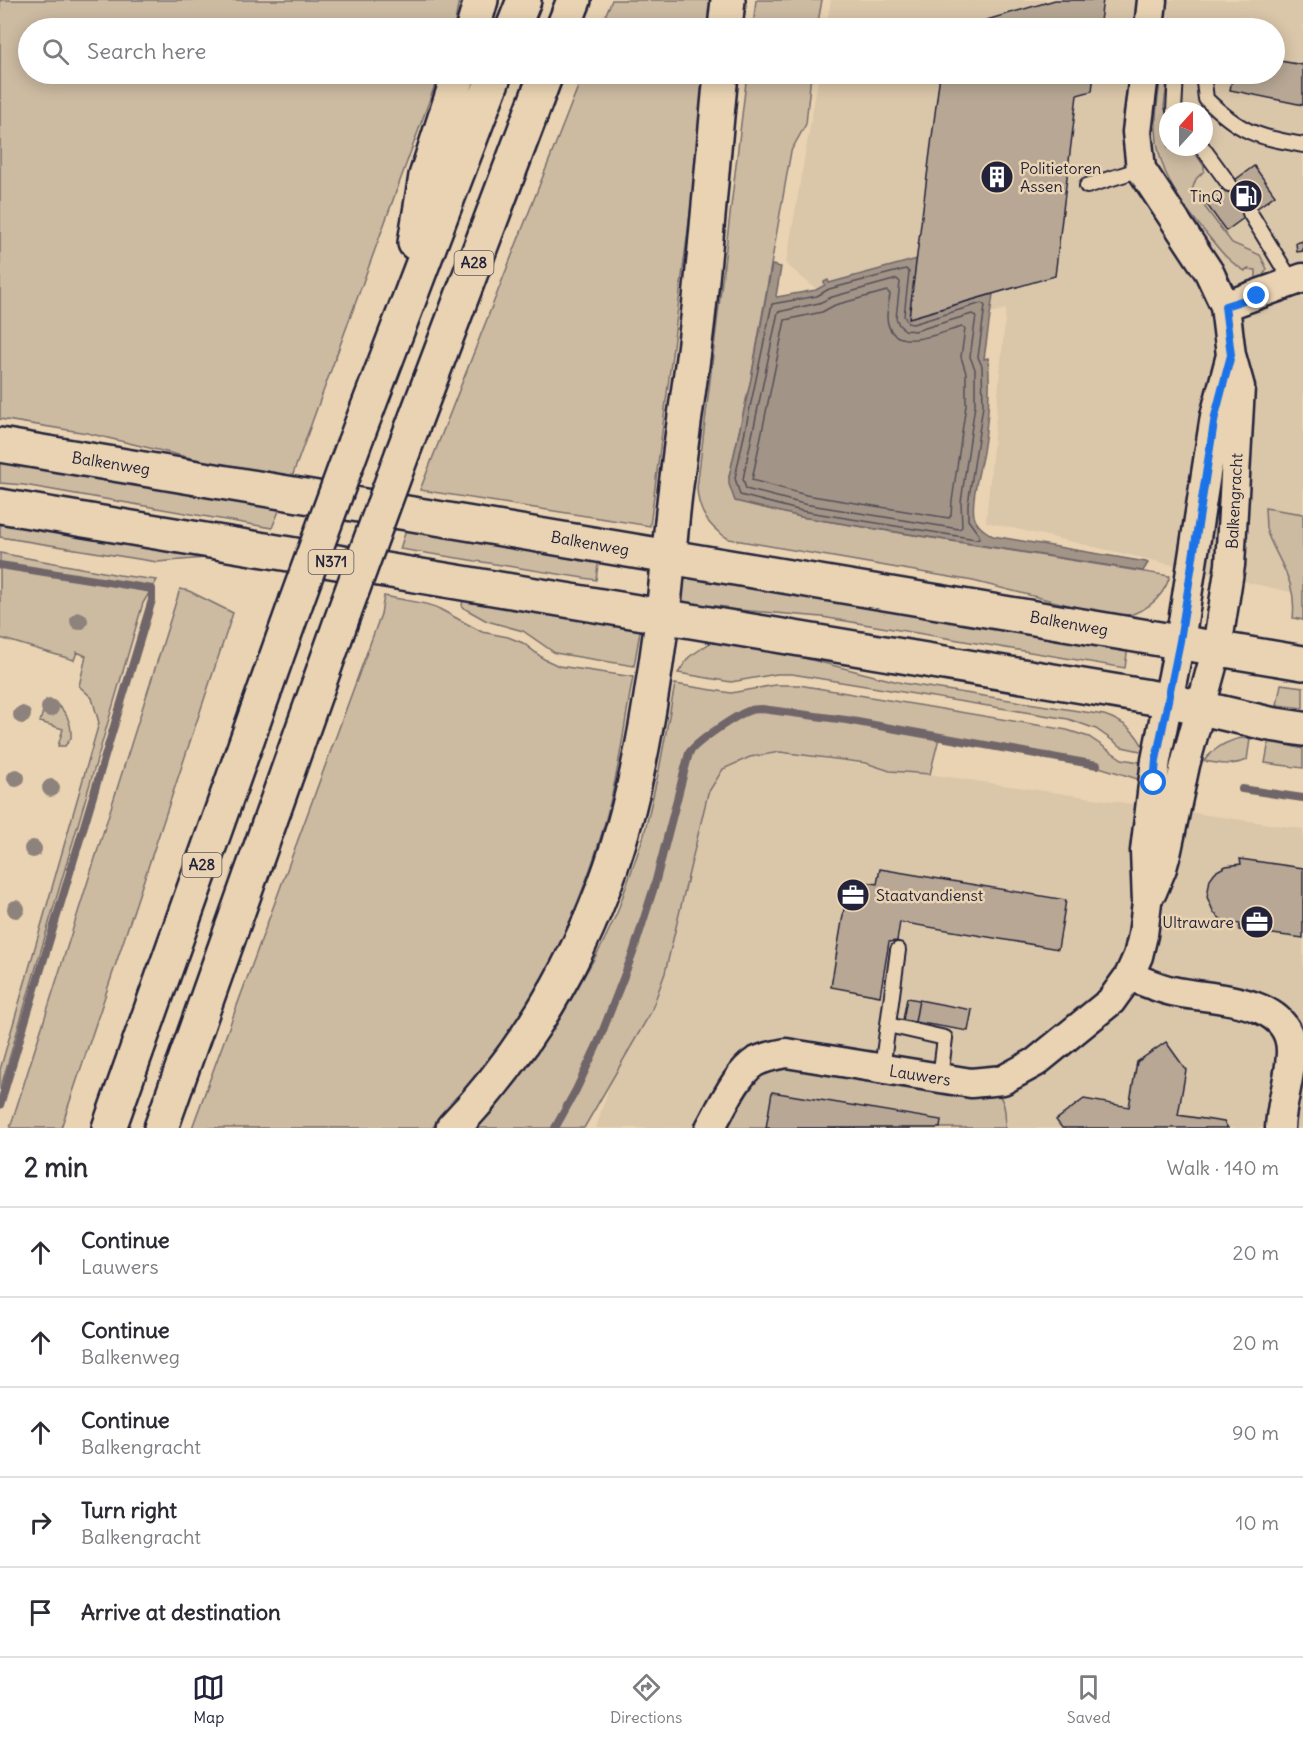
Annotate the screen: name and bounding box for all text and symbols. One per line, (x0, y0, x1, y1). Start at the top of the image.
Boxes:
search box (18, 18, 1285, 84)
icon: search (39, 35, 72, 68)
text: Search here (87, 37, 206, 65)
north arrow (1159, 102, 1213, 156)
place label: Politietoren Assen (1020, 158, 1101, 196)
building icon: Politietoren Assen (979, 159, 1015, 195)
fuel station icon: TinQ (1228, 178, 1264, 214)
place label: TinQ (1190, 186, 1223, 206)
road number: A28 (454, 251, 494, 275)
route end (1243, 282, 1269, 308)
street label: Balkenweg (70, 447, 152, 479)
street label: Balkengracht (1221, 452, 1247, 550)
street label: Balkenweg (549, 526, 631, 560)
road number: N371 (308, 550, 354, 574)
street label: Balkenweg (1028, 606, 1110, 640)
route start (1140, 769, 1166, 795)
road number: A28 (182, 853, 222, 877)
office icon: Staatvandienst (835, 877, 871, 913)
place label: Staatvandienst (876, 885, 984, 905)
office icon: Ultraware (1239, 904, 1275, 940)
place label: Ultraware (1162, 912, 1234, 932)
street label: Lauwers (888, 1060, 952, 1090)
text: 2 min (24, 1151, 88, 1184)
text: Walk · 140 m (1166, 1155, 1279, 1180)
text: Continue (81, 1226, 170, 1254)
icon: ahead (24, 1236, 57, 1269)
text: 20 m (1233, 1240, 1279, 1265)
text: Lauwers (81, 1254, 159, 1279)
text: Continue (81, 1316, 170, 1344)
icon: ahead (24, 1326, 57, 1359)
text: 20 m (1233, 1330, 1279, 1355)
text: Balkenweg (81, 1344, 180, 1369)
text: Continue (81, 1406, 170, 1434)
icon: ahead (24, 1416, 57, 1449)
text: 90 m (1232, 1420, 1279, 1445)
text: Balkengracht (81, 1434, 201, 1459)
text: Turn right (81, 1496, 177, 1524)
icon: right (24, 1506, 57, 1539)
text: 10 m (1236, 1510, 1279, 1535)
text: Balkengracht (81, 1524, 201, 1549)
icon: arrive (24, 1596, 57, 1629)
text: Arrive at destination (81, 1598, 281, 1626)
tab: Map (192, 1671, 225, 1727)
tab: Directions (610, 1671, 682, 1727)
tab: Saved (1067, 1671, 1111, 1727)

